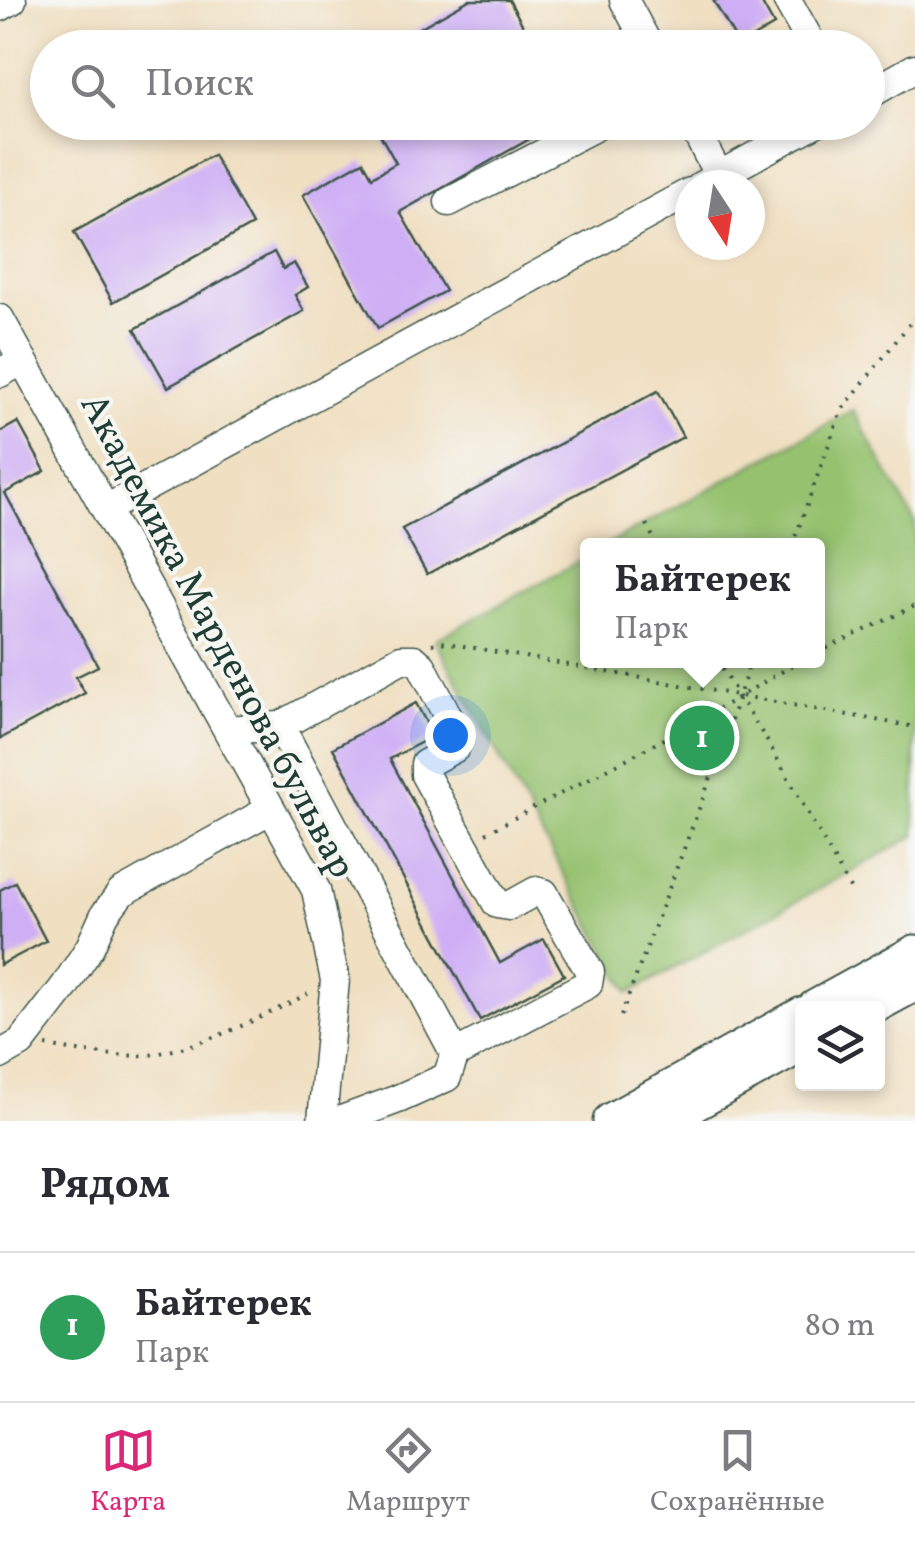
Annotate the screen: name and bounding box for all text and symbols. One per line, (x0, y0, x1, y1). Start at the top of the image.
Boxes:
search box (30, 30, 885, 140)
icon: search (65, 58, 120, 113)
text: Поиск (145, 59, 254, 112)
north arrow (675, 170, 765, 260)
street label: Академика Марденова бульвар (65, 385, 367, 889)
popup (580, 538, 825, 668)
text: Байтерек (614, 555, 791, 608)
text: Парк (614, 608, 688, 652)
pin: 1 (670, 700, 734, 776)
your location (425, 710, 476, 761)
map controls (795, 1001, 885, 1091)
button: layers (795, 1001, 885, 1091)
text: Рядом (40, 1157, 170, 1216)
text: Байтерек (135, 1279, 312, 1332)
text: 1 (66, 1305, 79, 1349)
text: 80 m (805, 1305, 875, 1349)
text: Парк (135, 1332, 209, 1376)
tab: Карта (90, 1423, 166, 1522)
tab: Маршрут (346, 1423, 470, 1522)
tab: Сохранённые (650, 1423, 825, 1522)

